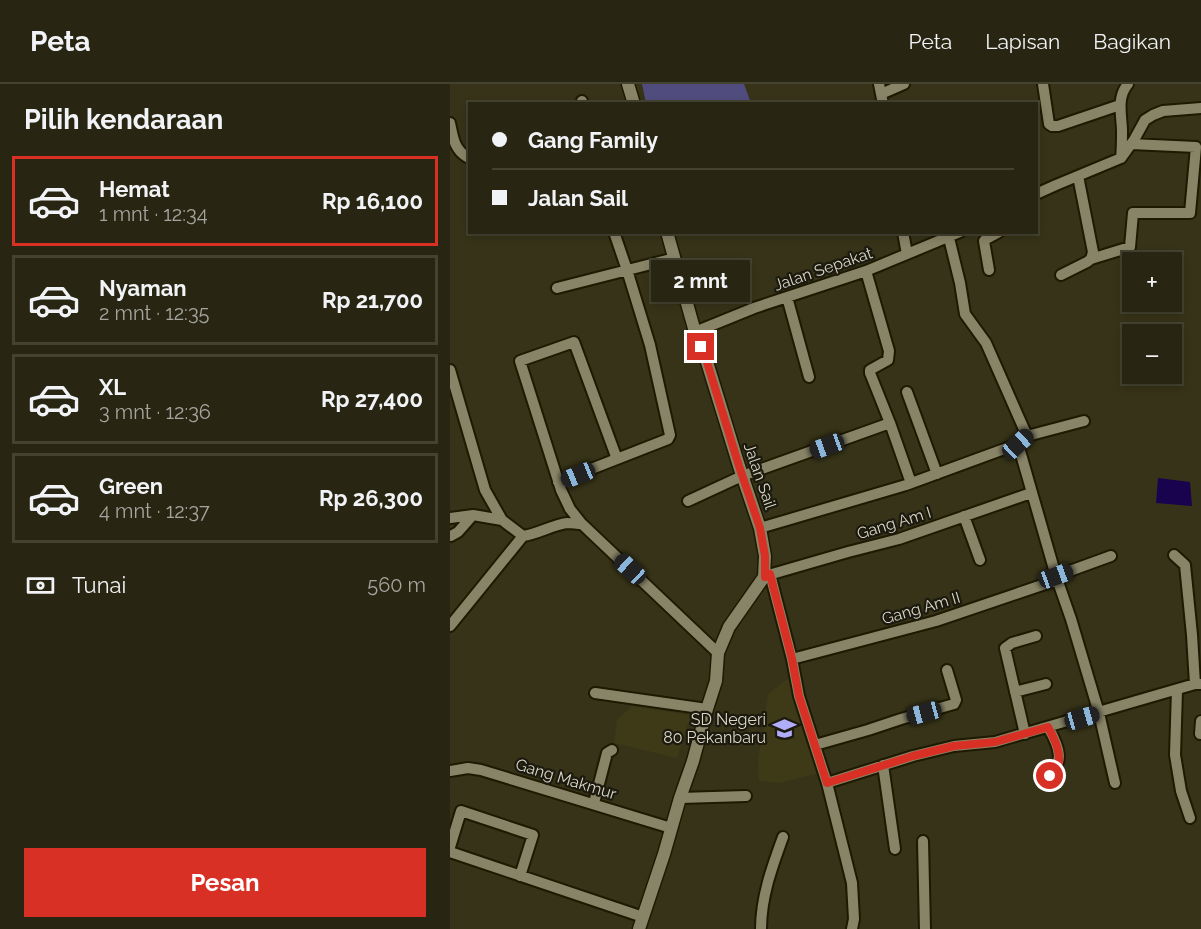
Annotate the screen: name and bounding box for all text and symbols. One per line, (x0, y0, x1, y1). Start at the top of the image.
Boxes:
text: Peta (30, 25, 91, 58)
text: Peta (909, 29, 952, 54)
text: Lapisan (985, 29, 1060, 54)
text: Bagikan (1093, 29, 1171, 54)
text: Pilih kendaraan (24, 104, 223, 135)
text: Gang Family (528, 127, 658, 153)
icon: car (27, 174, 81, 228)
text: Hemat (99, 176, 170, 202)
text: Jalan Sail (528, 185, 628, 211)
text: Rp 16,100 (322, 188, 423, 214)
text: 1 mnt · 12:34 (99, 202, 208, 226)
street label: Jalan Sepakat (771, 243, 875, 295)
map controls (1122, 252, 1182, 384)
button: + (1122, 252, 1182, 312)
callout: 2 mnt (652, 260, 750, 302)
text: 2 mnt (673, 269, 728, 293)
icon: car (27, 273, 81, 327)
text: Nyaman (99, 275, 187, 301)
text: Rp 21,700 (322, 287, 423, 313)
text: 2 mnt · 12:35 (99, 301, 209, 325)
button: − (1122, 324, 1182, 384)
route end (687, 333, 714, 360)
icon: car (27, 372, 81, 426)
text: XL (99, 374, 126, 400)
text: Rp 27,400 (321, 386, 423, 412)
text: 3 mnt · 12:36 (99, 400, 211, 424)
car (999, 425, 1037, 463)
car (807, 431, 847, 461)
street label: Jalan Sail (740, 440, 780, 512)
car (558, 460, 598, 490)
icon: car (27, 471, 81, 525)
text: Green (99, 473, 163, 499)
text: Rp 26,300 (319, 485, 423, 511)
text: 4 mnt · 12:37 (99, 499, 210, 523)
street label: Gang Am I (855, 503, 933, 543)
car (611, 550, 649, 588)
car (1036, 561, 1076, 591)
icon: cash (24, 569, 57, 602)
text: Tunai (72, 572, 126, 598)
text: 560 m (367, 573, 426, 597)
street label: Gang Am II (880, 588, 962, 628)
car (904, 700, 944, 726)
car (1062, 704, 1102, 732)
place label: SD Negeri 80 Pekanbaru (663, 710, 766, 747)
school or university icon: SD Negeri 80 Pekanbaru (771, 715, 797, 741)
street label: Gang Makmur (513, 755, 619, 803)
route start (1036, 762, 1063, 789)
button: Pesan (24, 848, 426, 917)

